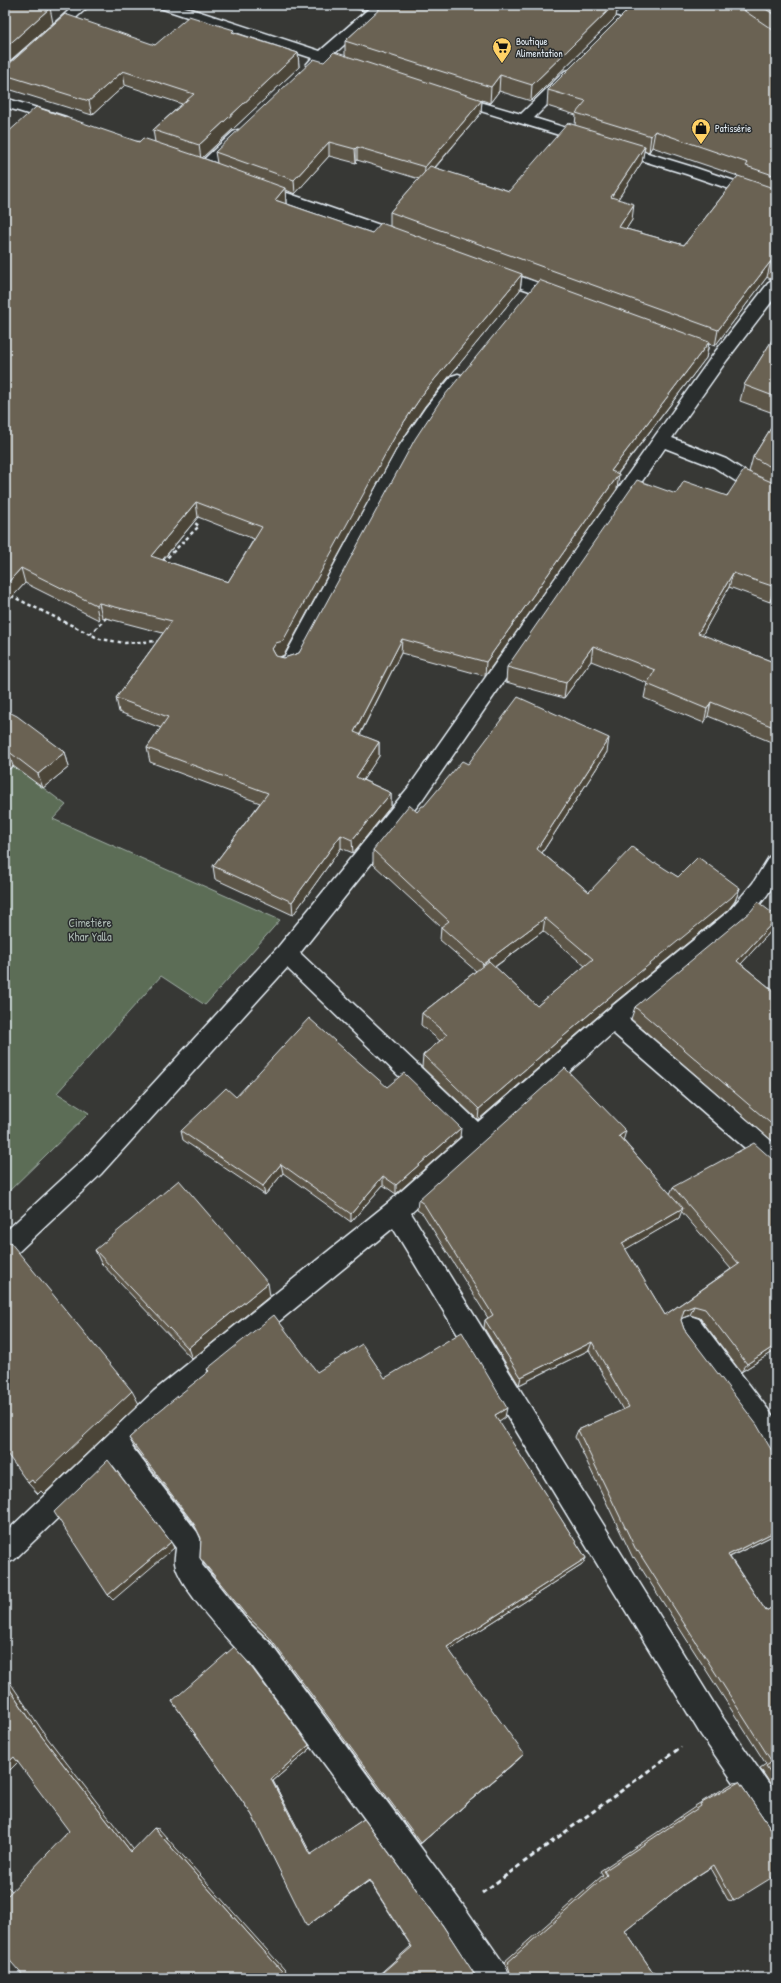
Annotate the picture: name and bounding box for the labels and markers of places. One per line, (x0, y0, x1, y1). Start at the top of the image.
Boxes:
place label: Boutique Alimentation (516, 35, 563, 60)
supermarket icon: Boutique Alimentation (491, 36, 513, 64)
shop icon: Patissérie (690, 117, 712, 145)
place label: Patissérie (715, 122, 751, 135)

